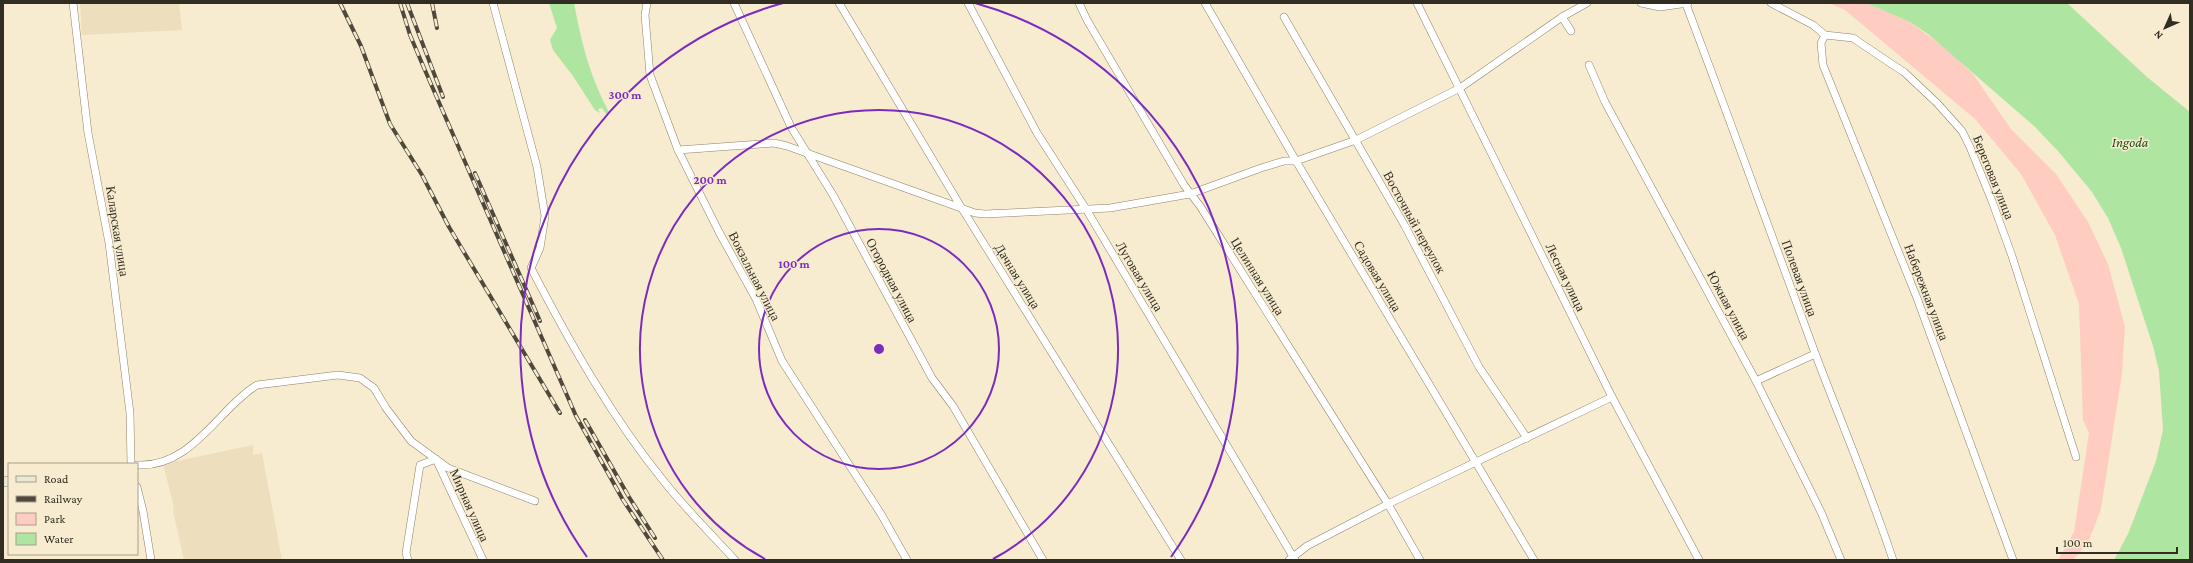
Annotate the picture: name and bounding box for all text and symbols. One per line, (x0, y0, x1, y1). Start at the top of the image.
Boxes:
north arrow (2145, 8, 2185, 48)
text: N (2151, 28, 2165, 42)
text: 300 m (609, 88, 642, 102)
street label: Береговая улица (1970, 133, 2017, 222)
water label: Ingoda (2112, 134, 2149, 150)
street label: Восточный переулок (1380, 169, 1449, 277)
text: 200 m (693, 173, 727, 187)
street label: Каларская улица (103, 185, 132, 278)
street label: Вокзальная улица (726, 229, 784, 323)
street label: Огородная улица (863, 235, 920, 325)
street label: Целинная улица (1228, 235, 1288, 318)
street label: Садовая улица (1351, 238, 1405, 315)
street label: Полевая улица (1779, 238, 1820, 319)
street label: Луговая улица (1113, 239, 1166, 314)
street label: Дачная улица (992, 241, 1044, 312)
street label: Лесная улица (1543, 241, 1589, 314)
street label: Набережная улица (1901, 242, 1952, 343)
text: 100 m (778, 257, 811, 271)
street label: Южная улица (1704, 268, 1753, 342)
centre of rings (872, 342, 886, 356)
legend (8, 463, 138, 555)
street label: Мирная улица (447, 466, 492, 544)
text: Road (44, 472, 69, 486)
text: Railway (44, 492, 83, 506)
text: Park (44, 512, 66, 526)
scale bar (2057, 529, 2177, 555)
text: Water (44, 532, 74, 546)
text: 100 m (2063, 536, 2093, 550)

